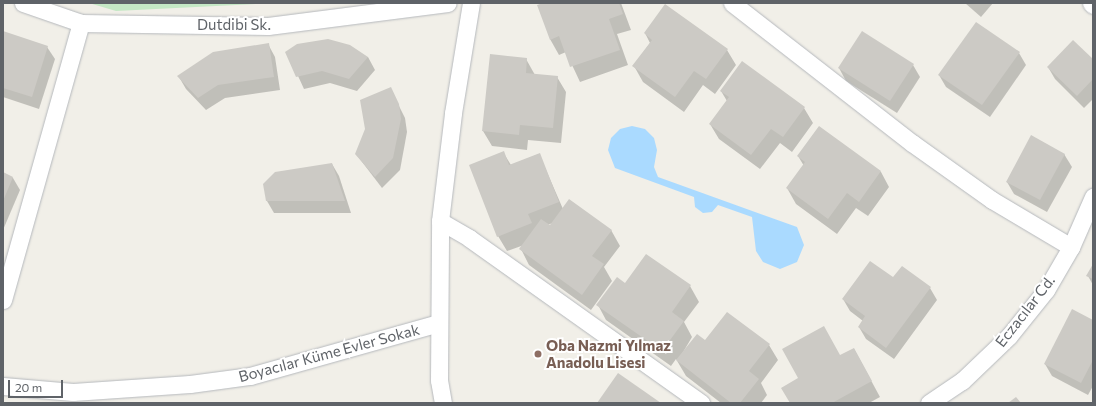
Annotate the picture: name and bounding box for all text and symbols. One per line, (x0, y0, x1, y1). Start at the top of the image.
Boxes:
street label: Dutdibi Sk. (197, 16, 271, 34)
street label: Eczacılar Cd. (991, 272, 1059, 350)
street label: Boyacılar Küme Evler Sokak (237, 320, 421, 386)
place label: Oba Nazmi Yılmaz Anadolu Lisesi (546, 336, 671, 371)
marker: Oba Nazmi Yılmaz Anadolu Lisesi (533, 349, 543, 359)
scale bar (10, 372, 65, 398)
text: 20 m (15, 380, 42, 394)

